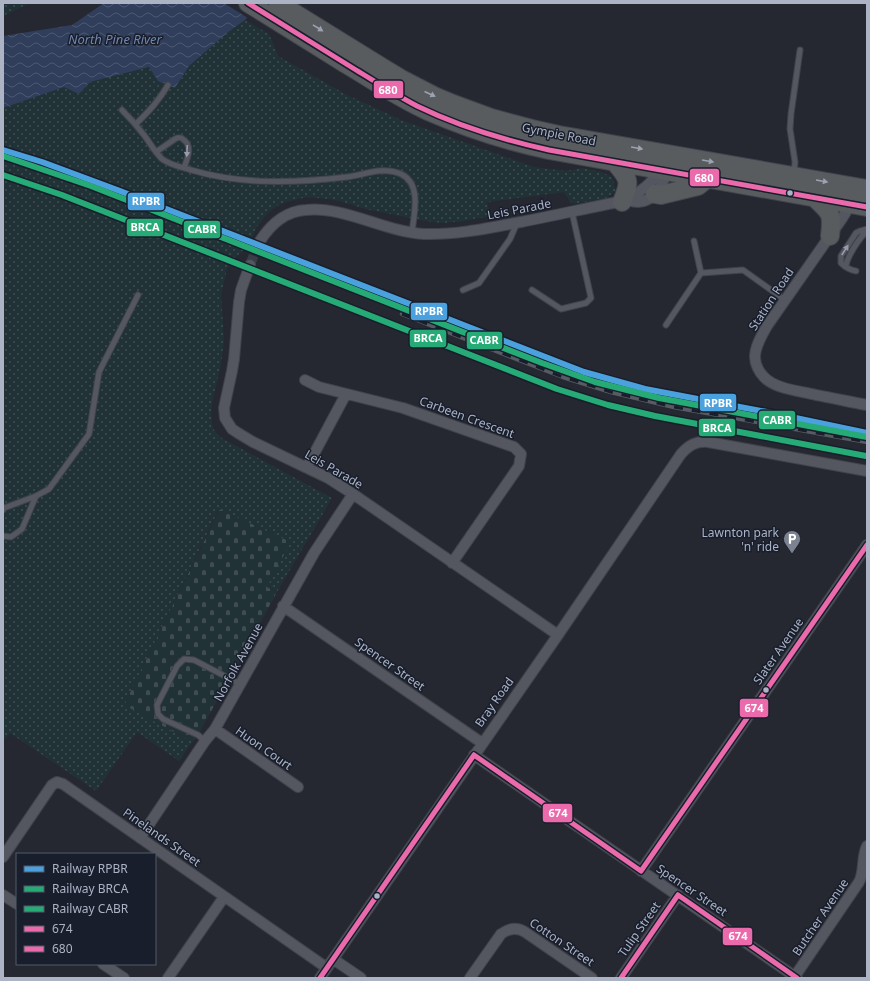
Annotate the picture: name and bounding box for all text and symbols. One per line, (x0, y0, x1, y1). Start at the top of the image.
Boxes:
one-way arrow (313, 24, 323, 32)
water label: North Pine River (68, 30, 163, 48)
line badge: 680 (373, 80, 404, 99)
text: 680 (379, 82, 397, 97)
one-way arrow (424, 91, 435, 97)
street label: Gympie Road (520, 118, 598, 150)
one-way arrow (184, 145, 191, 157)
one-way arrow (631, 146, 643, 152)
one-way arrow (702, 158, 714, 164)
line badge: 680 (689, 168, 720, 187)
text: 680 (695, 170, 713, 185)
one-way arrow (816, 179, 828, 185)
unlabelled marker (785, 188, 795, 198)
line badge: RPBR (127, 192, 165, 211)
text: RPBR (132, 193, 161, 208)
street label: Leis Parade (486, 194, 553, 224)
line badge: BRCA (126, 218, 164, 237)
text: BRCA (130, 219, 160, 234)
line badge: CABR (183, 220, 221, 239)
text: CABR (187, 221, 217, 236)
one-way arrow (842, 244, 849, 256)
street label: Station Road (744, 264, 798, 334)
line badge: RPBR (410, 302, 448, 321)
text: RPBR (415, 303, 444, 318)
line badge: BRCA (409, 329, 447, 348)
text: BRCA (413, 330, 443, 345)
line badge: CABR (466, 331, 503, 350)
text: CABR (469, 332, 499, 347)
street label: Carbeen Crescent (417, 392, 517, 442)
line badge: RPBR (699, 393, 737, 412)
text: RPBR (704, 395, 733, 410)
line badge: CABR (758, 410, 796, 430)
text: CABR (762, 412, 792, 427)
line badge: BRCA (698, 418, 736, 437)
text: BRCA (702, 420, 732, 435)
street label: Leis Parade (302, 445, 366, 493)
place label: Lawnton park 'n' ride (702, 524, 780, 555)
parking icon: Lawnton park 'n' ride (782, 529, 802, 554)
street label: Slater Avenue (749, 614, 807, 688)
street label: Norfolk Avenue (209, 619, 267, 704)
street label: Spencer Street (351, 633, 429, 695)
street label: Bray Road (471, 674, 517, 730)
unlabelled marker (761, 685, 771, 695)
line badge: 674 (739, 698, 769, 718)
text: 674 (745, 700, 764, 715)
street label: Huon Court (232, 722, 296, 774)
line badge: 674 (542, 803, 573, 823)
street label: Pinelands Street (120, 804, 205, 871)
text: 674 (549, 805, 568, 820)
legend (16, 853, 156, 965)
text: Railway RPBR (52, 860, 128, 877)
street label: Spencer Street (653, 860, 731, 920)
street label: Butcher Avenue (788, 875, 852, 959)
text: Railway BRCA (52, 880, 129, 897)
unlabelled marker (372, 891, 382, 901)
street label: Tulip Street (614, 897, 665, 960)
text: Railway CABR (52, 900, 129, 917)
street label: Cotton Street (526, 914, 598, 970)
text: 674 (52, 920, 73, 937)
line badge: 674 (722, 927, 753, 946)
text: 674 (729, 928, 748, 943)
text: 680 (52, 940, 73, 957)

